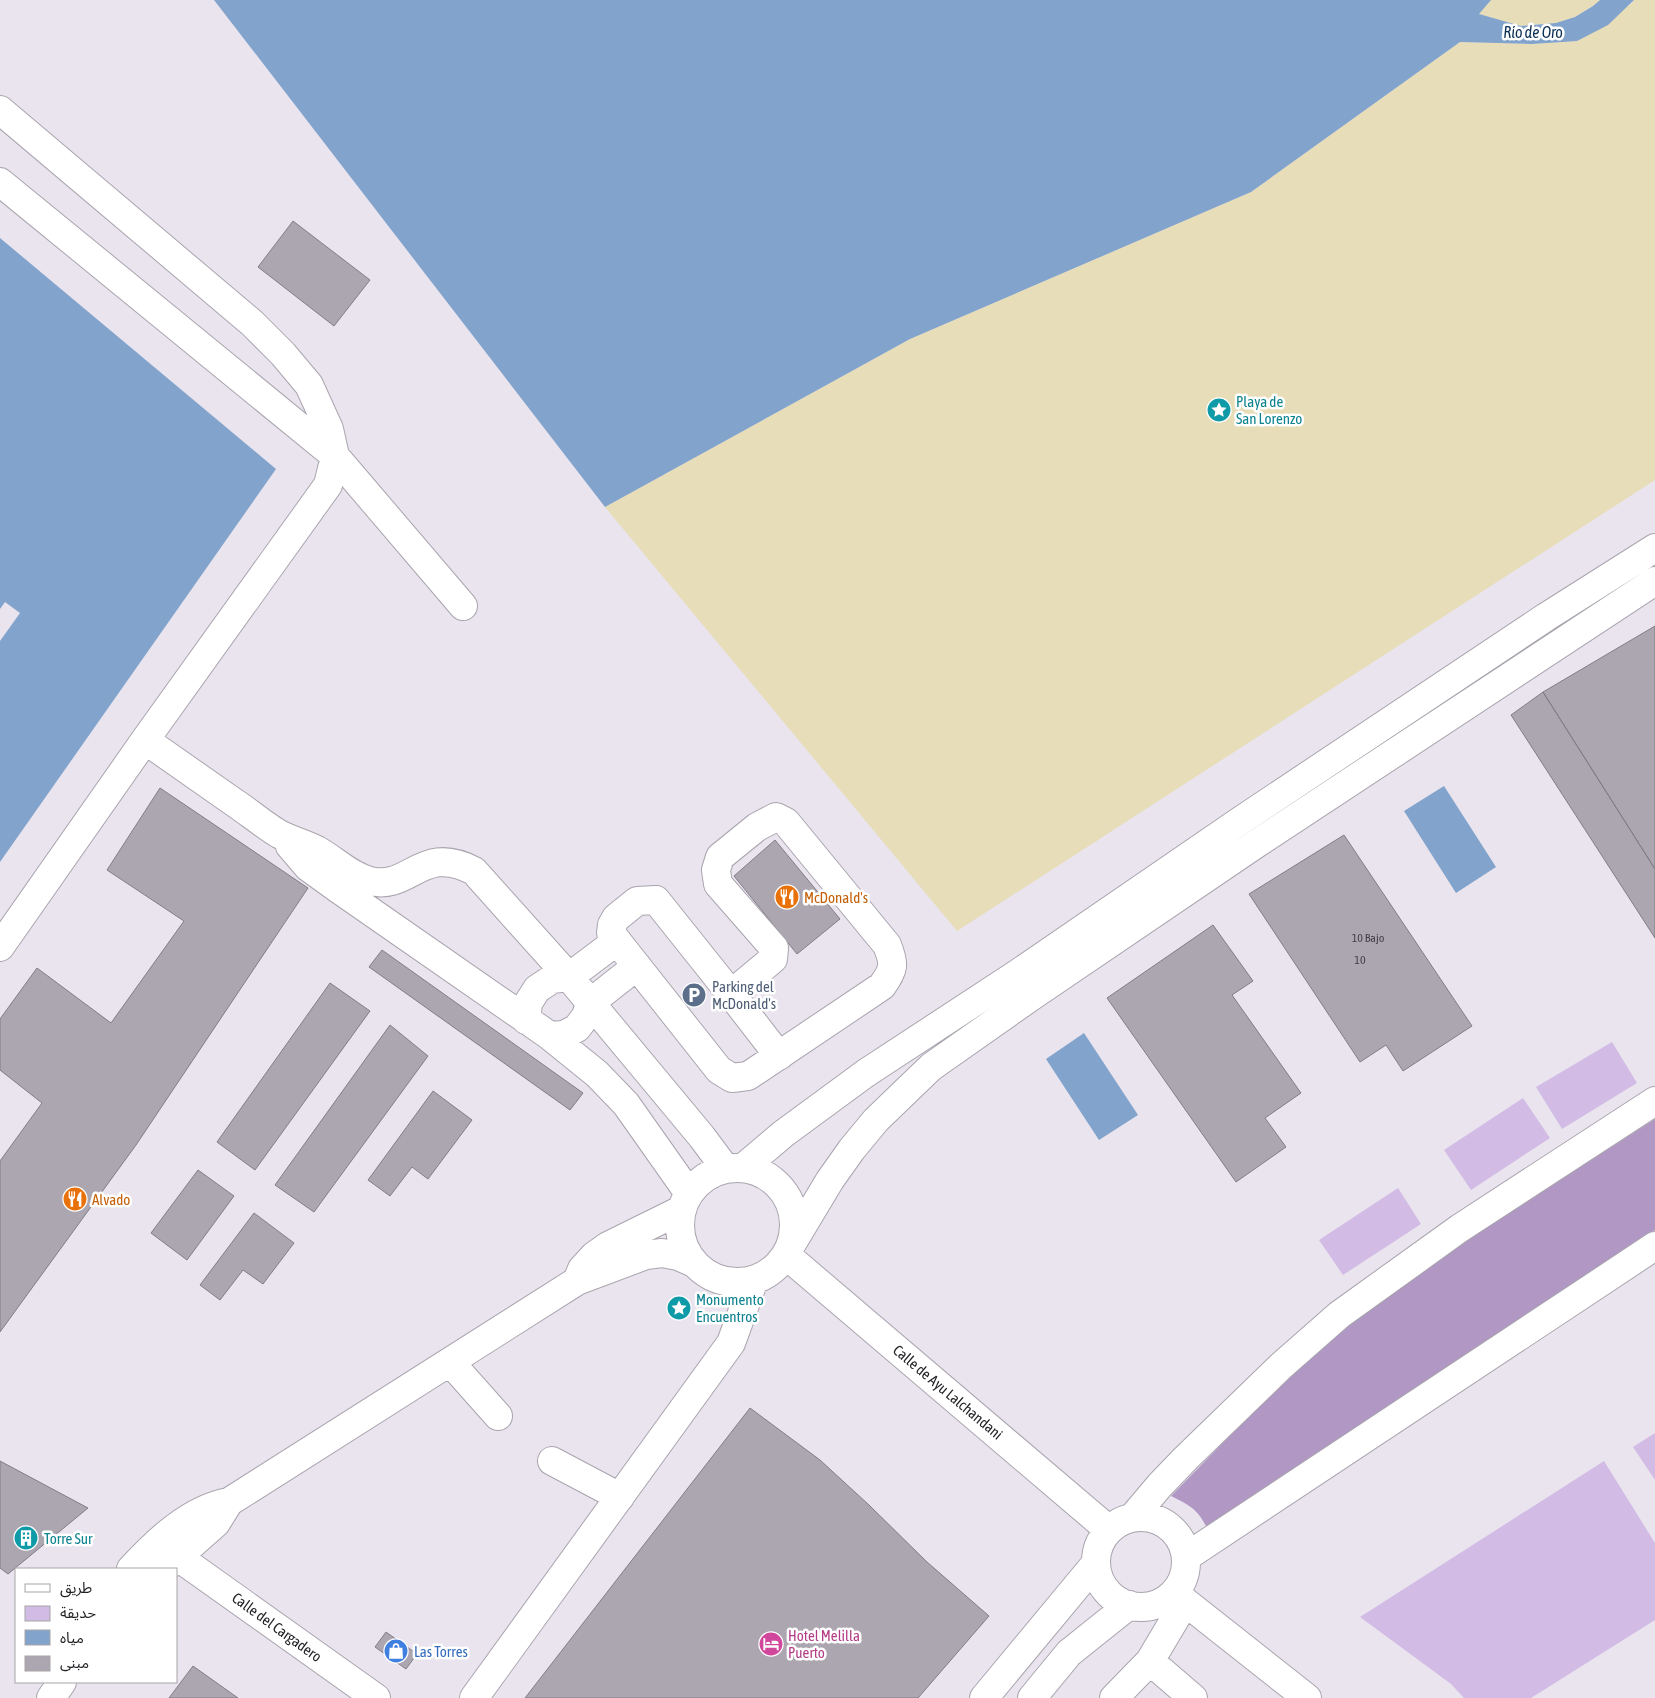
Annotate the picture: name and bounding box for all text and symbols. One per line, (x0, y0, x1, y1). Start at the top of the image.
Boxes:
water label: Río de Oro (1503, 23, 1563, 41)
place label: Playa de San Lorenzo (1236, 393, 1302, 427)
place icon: Playa de San Lorenzo (1206, 397, 1232, 423)
restaurant icon: McDonald's (774, 884, 800, 910)
place label: McDonald's (804, 889, 868, 906)
house number: 10 Bajo (1352, 931, 1385, 945)
house number: 10 (1354, 953, 1366, 967)
place label: Parking del McDonald's (712, 978, 776, 1012)
parking icon: Parking del McDonald's (681, 982, 707, 1008)
restaurant icon: Alvado (62, 1186, 88, 1212)
place label: Alvado (92, 1191, 130, 1208)
place label: Monumento Encuentros (696, 1291, 764, 1325)
place icon: Monumento Encuentros (666, 1295, 692, 1321)
street label: Calle de Ayu Lalchandani (890, 1341, 1006, 1443)
building icon: Torre Sur (13, 1525, 39, 1551)
place label: Torre Sur (44, 1530, 93, 1547)
legend (15, 1568, 178, 1683)
text: طريق (60, 1579, 92, 1598)
street label: Calle del Cargadero (229, 1589, 325, 1665)
text: حديقة (60, 1604, 96, 1621)
place label: Hotel Melilla Puerto (788, 1627, 860, 1661)
text: مياه (60, 1629, 84, 1646)
hotel icon: Hotel Melilla Puerto (758, 1631, 784, 1657)
shop icon: Las Torres (383, 1638, 409, 1664)
place label: Las Torres (414, 1643, 468, 1660)
text: مبنى (60, 1654, 89, 1672)

